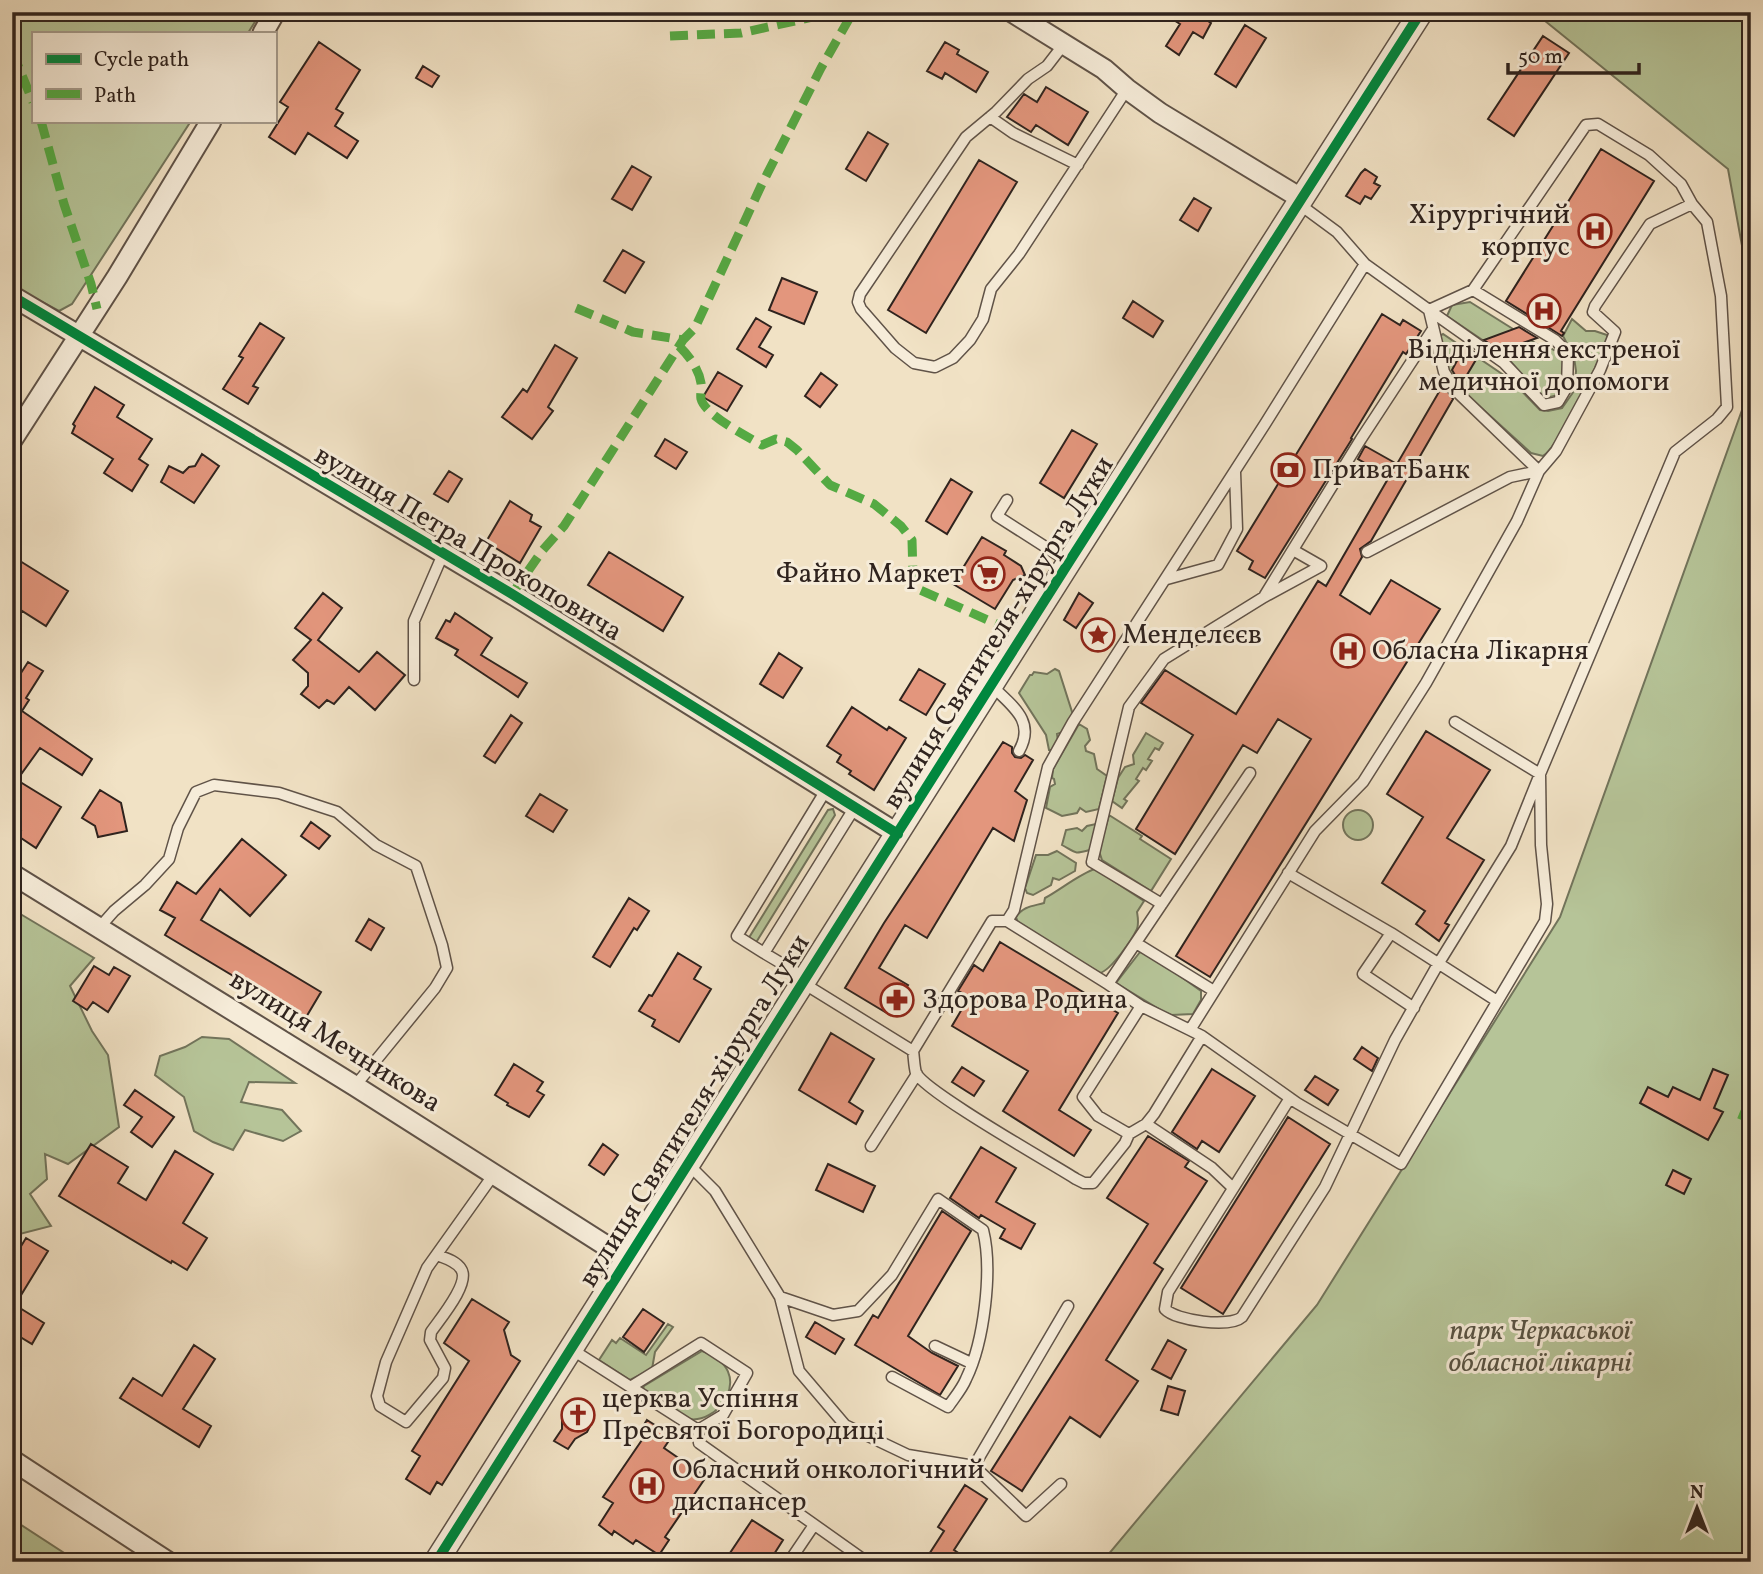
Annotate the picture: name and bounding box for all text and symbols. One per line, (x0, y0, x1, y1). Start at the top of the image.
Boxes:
legend (32, 32, 276, 122)
scale bar (1508, 32, 1639, 76)
text: 50 m (1518, 43, 1563, 72)
text: Cycle path (94, 46, 189, 75)
text: Path (94, 82, 136, 111)
place label: Хірургічний корпус (1409, 196, 1570, 267)
hospital icon: Хірургічний корпус (1576, 212, 1614, 250)
hospital icon: Відділення екстреної медичної допомоги (1525, 292, 1563, 330)
place label: Відділення екстреної медичної допомоги (1407, 331, 1681, 402)
street label: вулиця Петра Прокоповича (307, 436, 629, 652)
street label: вулиця Святителя-хірурга Луки (874, 449, 1124, 817)
bank icon: ПриватБанк (1269, 451, 1307, 489)
place label: ПриватБанк (1312, 451, 1470, 490)
place label: Файно Маркет (776, 555, 964, 594)
supermarket icon: Файно Маркет (969, 555, 1007, 593)
place icon: Менделєєв (1079, 616, 1117, 654)
place label: Менделєєв (1122, 616, 1262, 655)
hospital icon: Обласна Лікарня (1329, 632, 1367, 670)
place label: Обласна Лікарня (1372, 632, 1589, 671)
street label: вулиця Святителя-хірурга Луки (570, 927, 820, 1295)
street label: вулиця Мечникова (222, 961, 448, 1123)
pharmacy icon: Здорова Родина (878, 981, 916, 1019)
place label: Здорова Родина (922, 981, 1128, 1020)
park label: парк Черкаської обласної лікарні (1449, 1312, 1634, 1383)
place label: церква Успіння Пресвятої Богородиці (602, 1380, 885, 1451)
church icon: церква Успіння Пресвятої Богородиці (559, 1396, 597, 1434)
place label: Обласний онкологічний диспансер (672, 1451, 984, 1522)
hospital icon: Обласний онкологічний диспансер (628, 1467, 666, 1505)
north arrow (1662, 1472, 1732, 1542)
text: N (1690, 1480, 1704, 1506)

